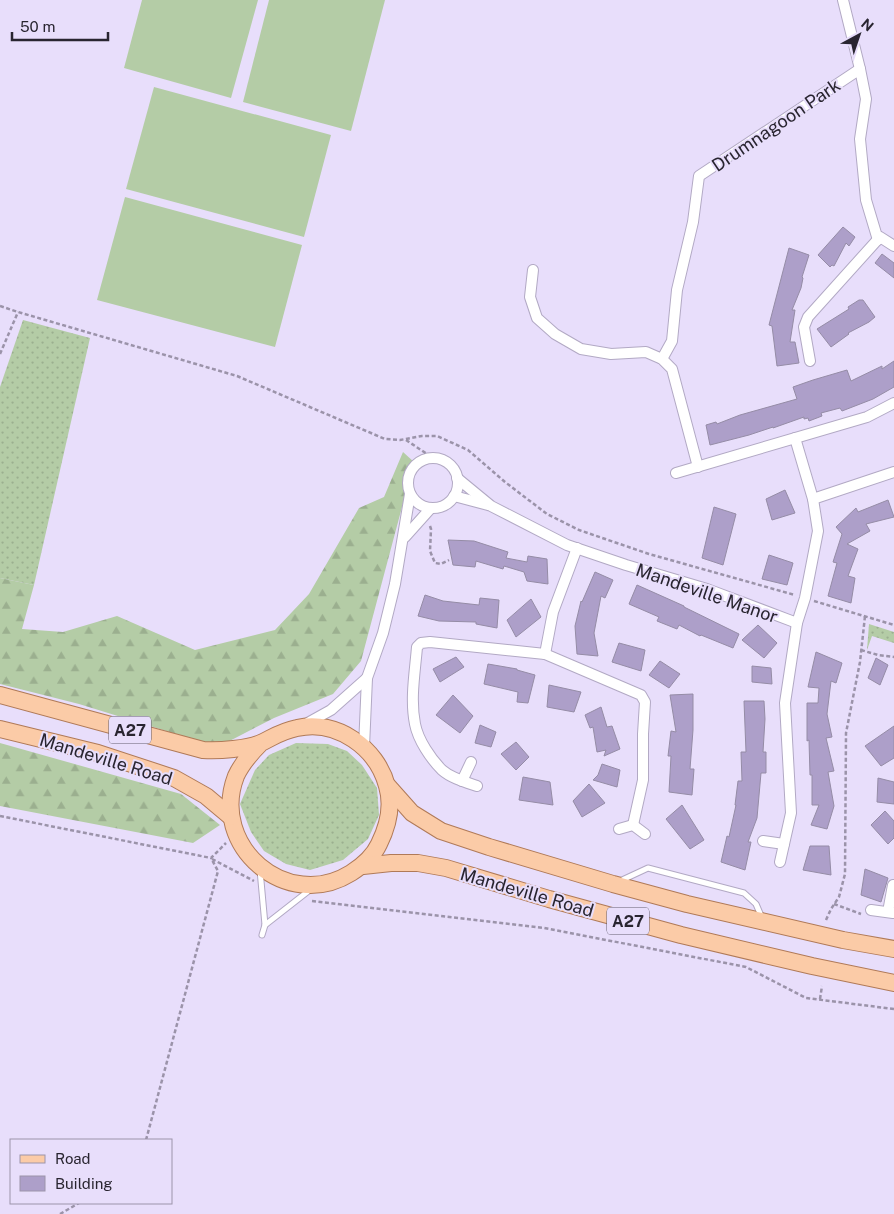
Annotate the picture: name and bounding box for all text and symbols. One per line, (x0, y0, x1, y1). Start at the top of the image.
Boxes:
scale bar (12, 10, 109, 42)
north arrow (834, 10, 884, 60)
text: N (858, 15, 877, 35)
text: 50 m (20, 18, 55, 35)
street label: Drumnagoon Park (708, 74, 844, 176)
street label: Mandeville Manor (633, 559, 781, 627)
road number: A27 (109, 716, 151, 744)
street label: Mandeville Road (37, 729, 175, 789)
street label: Mandeville Road (458, 863, 596, 921)
road number: A27 (607, 908, 649, 934)
legend (10, 1139, 172, 1204)
text: Road (55, 1150, 91, 1167)
text: Building (55, 1175, 113, 1192)

